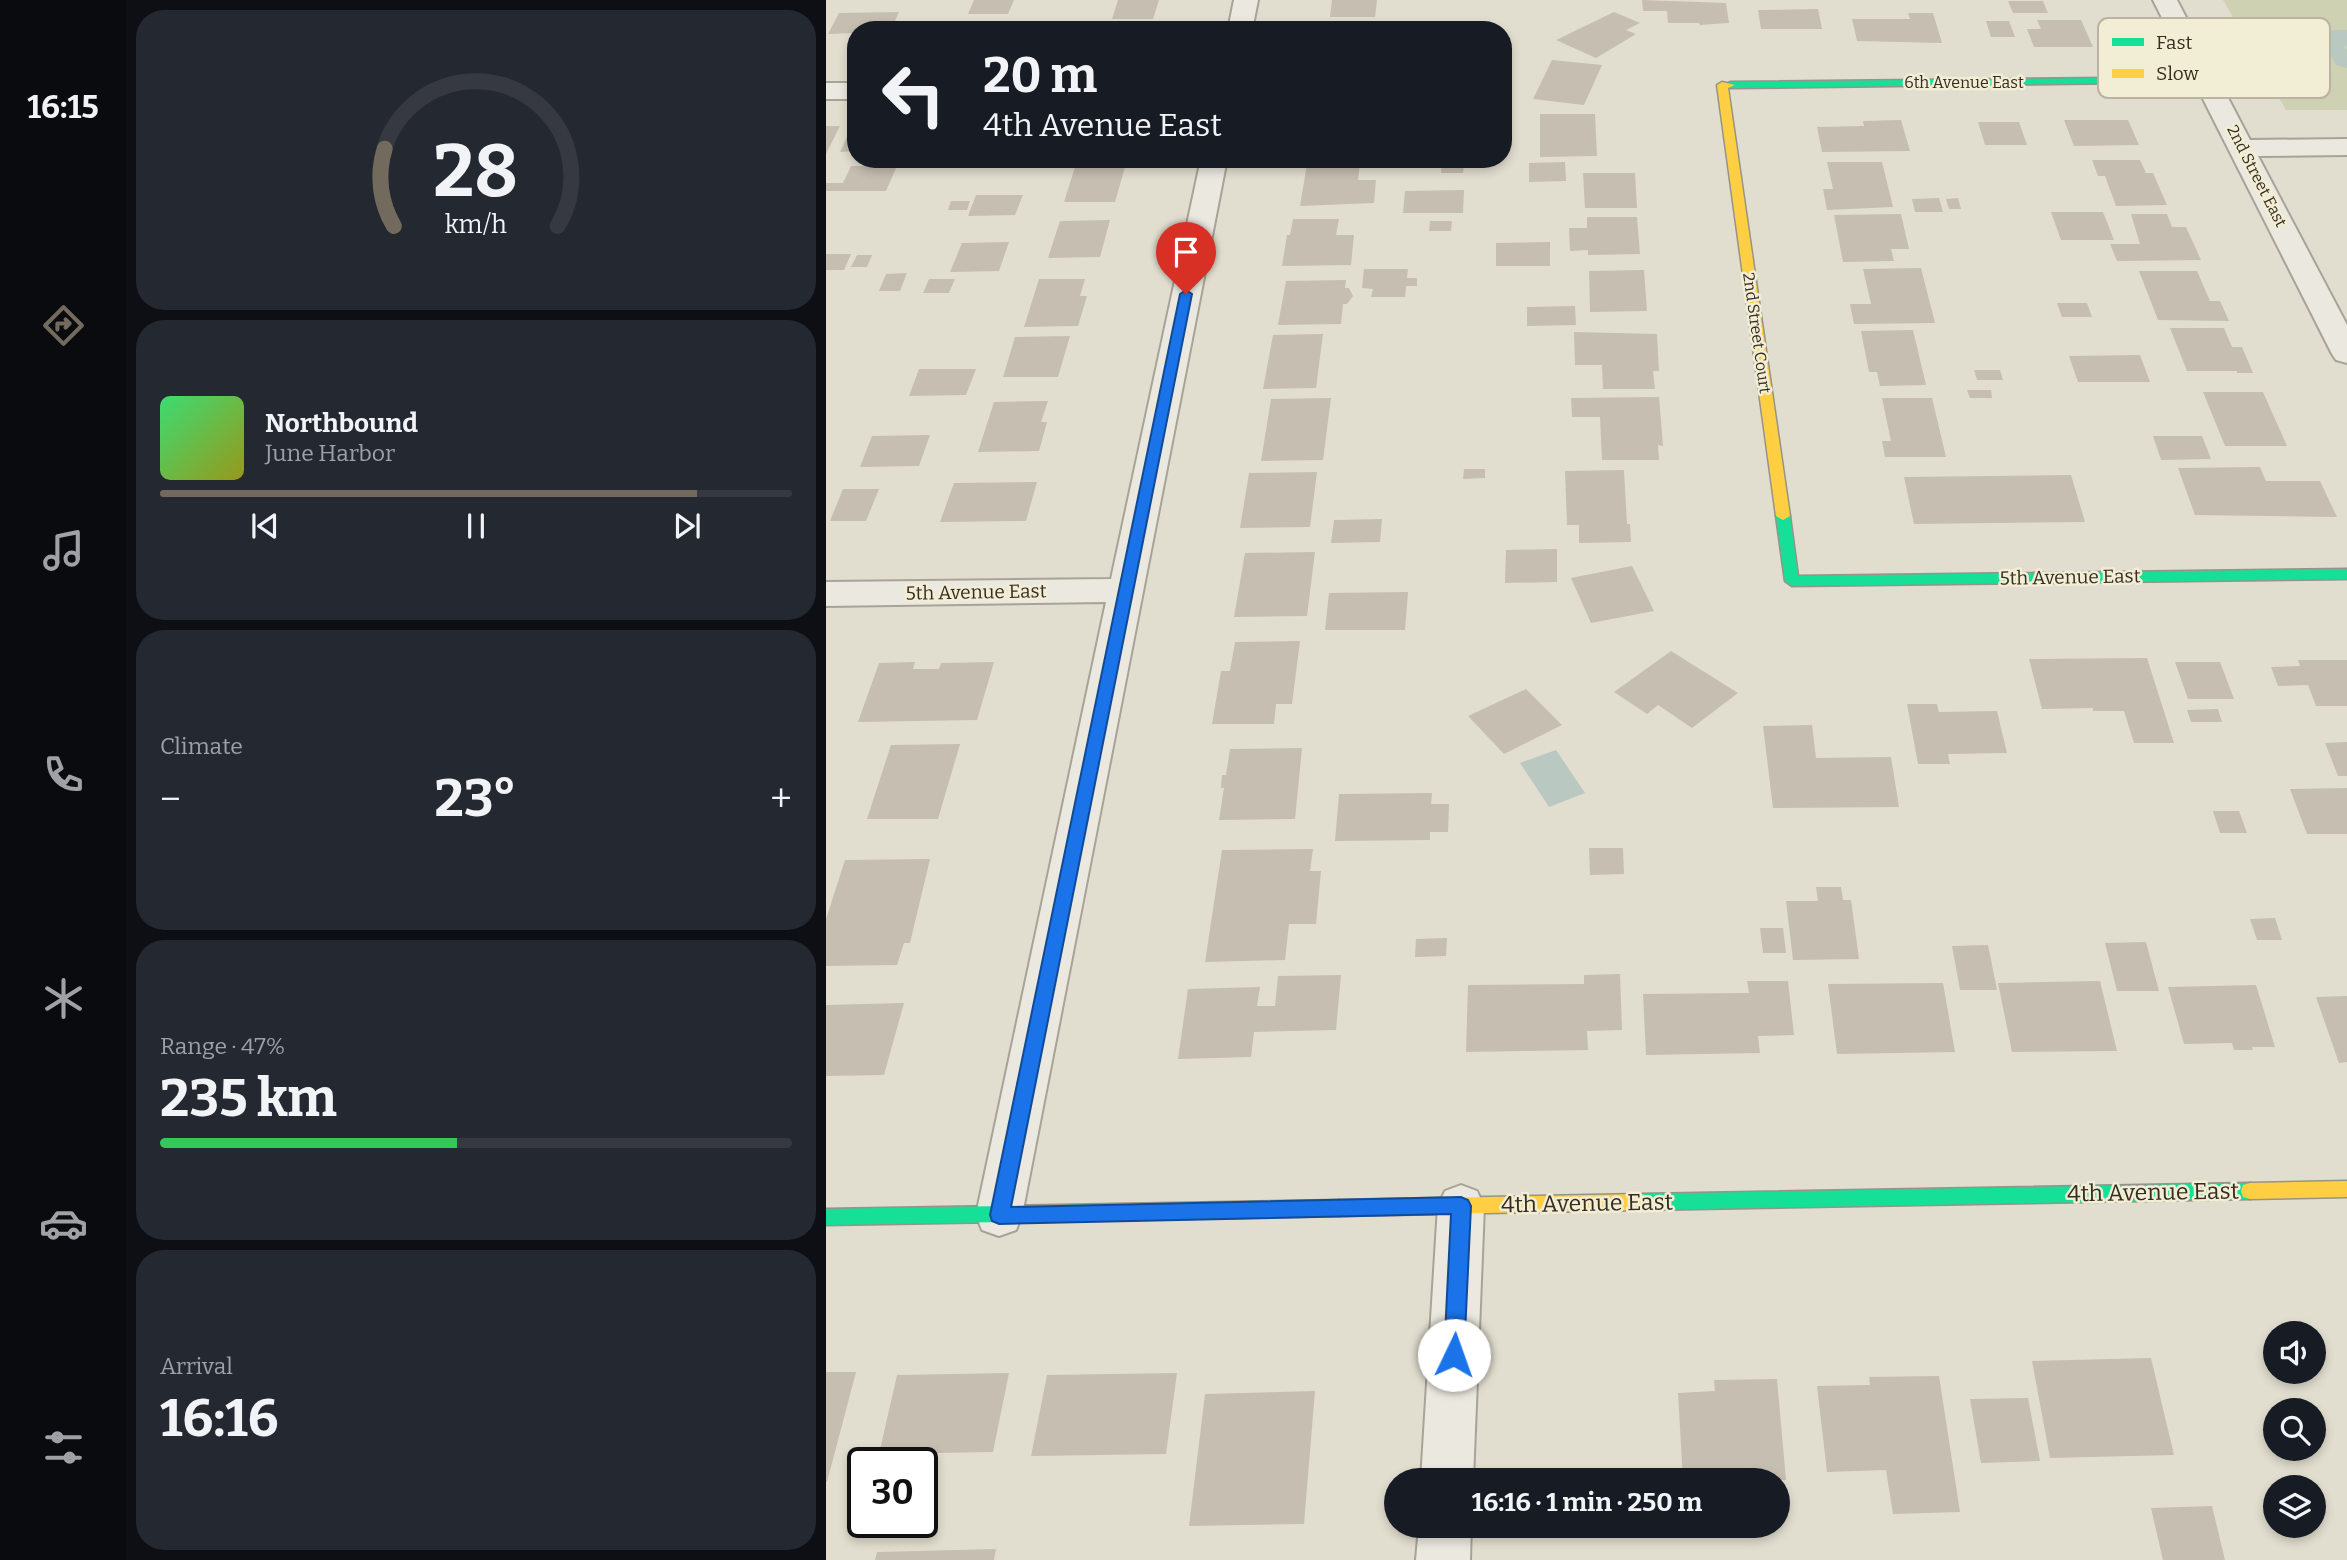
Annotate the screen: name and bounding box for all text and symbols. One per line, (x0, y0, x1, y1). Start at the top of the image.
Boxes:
legend (2098, 18, 2330, 98)
text: Fast (2156, 31, 2193, 54)
text: 20 m (983, 46, 1097, 105)
icon: left (868, 49, 959, 140)
text: Slow (2156, 62, 2199, 85)
street label: 6th Avenue East (1904, 73, 2024, 92)
text: 16:15 (27, 88, 99, 126)
text: 4th Avenue East (983, 106, 1222, 144)
street label: 2nd Street East (2223, 122, 2291, 230)
text: 28 (434, 128, 518, 215)
text: km/h (445, 210, 507, 240)
pin (1156, 222, 1216, 294)
icon: arrive (1167, 233, 1205, 271)
street label: 2nd Street Court (1739, 271, 1775, 395)
icon: directions (39, 301, 88, 350)
text: Northbound (265, 408, 418, 439)
text: June Harbor (265, 439, 395, 467)
icon: previous (246, 507, 284, 545)
icon: pause (457, 507, 495, 545)
icon: next (668, 507, 706, 545)
icon: music (39, 526, 88, 575)
street label: 5th Avenue East (1999, 564, 2141, 590)
street label: 5th Avenue East (905, 579, 1047, 605)
text: Climate (160, 732, 243, 760)
icon: phone (39, 750, 88, 799)
text: 23° (435, 767, 517, 830)
text: − (160, 776, 181, 822)
text: + (770, 776, 792, 822)
icon: climate (39, 974, 88, 1023)
text: Range · 47% (160, 1032, 285, 1060)
text: 235 km (160, 1067, 337, 1130)
street label: 4th Avenue East (2067, 1177, 2239, 1207)
street label: 4th Avenue East (1501, 1188, 1673, 1218)
icon: car (39, 1199, 88, 1248)
position arrow (1417, 1318, 1491, 1392)
map controls (2263, 1321, 2326, 1538)
button: sound (2263, 1321, 2326, 1384)
text: Arrival (160, 1352, 233, 1380)
text: 16:16 (160, 1387, 279, 1450)
button: search (2263, 1398, 2326, 1461)
icon: filters (39, 1423, 88, 1472)
speed limit sign: 30 (847, 1447, 938, 1538)
button: layers (2263, 1475, 2326, 1538)
text: 16:16 · 1 min · 250 m (1472, 1487, 1702, 1518)

